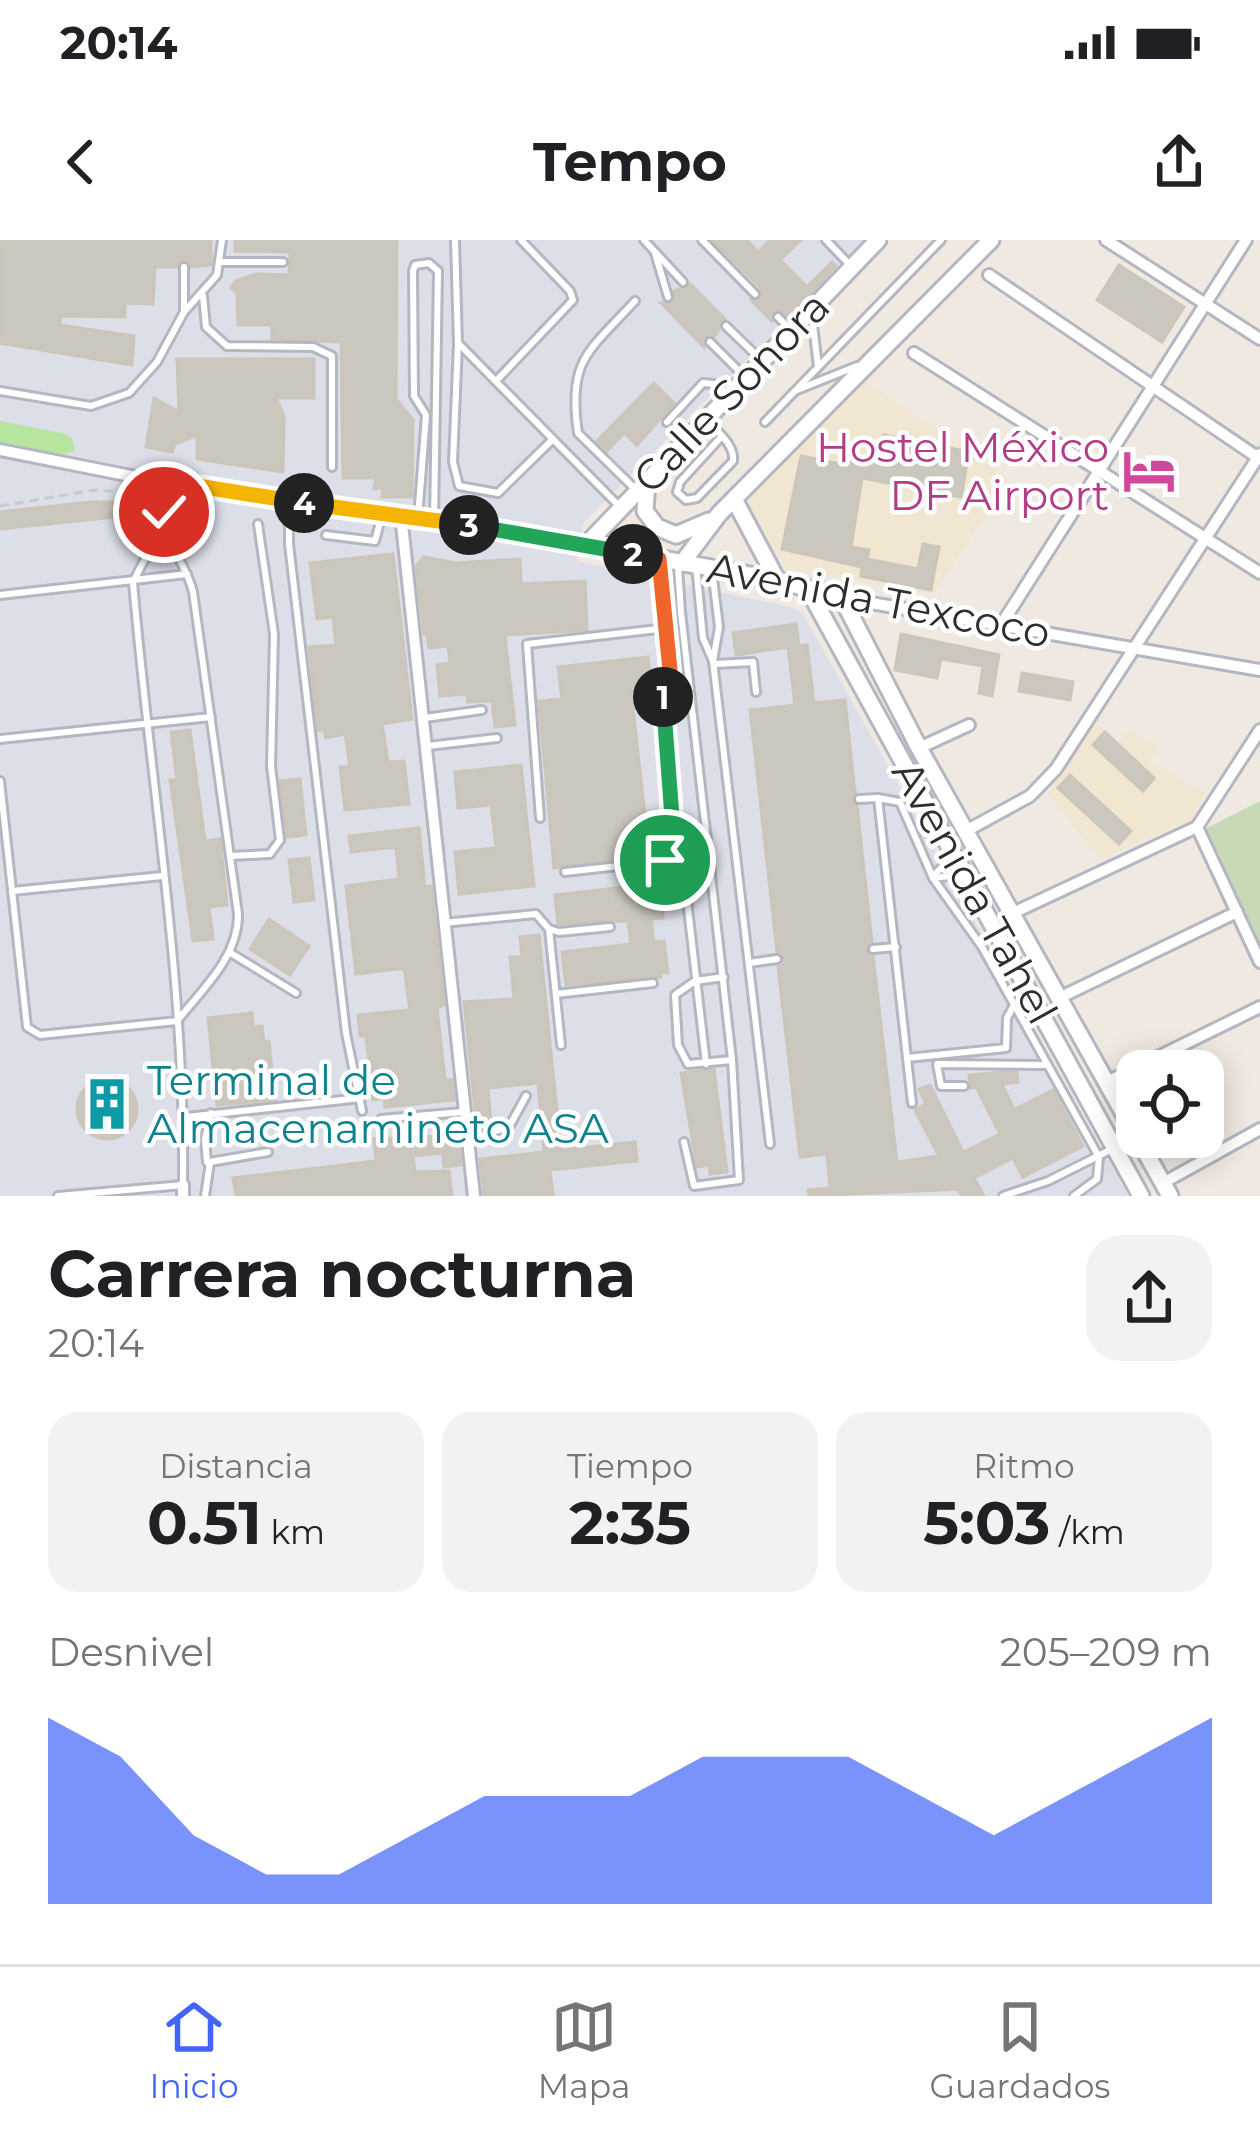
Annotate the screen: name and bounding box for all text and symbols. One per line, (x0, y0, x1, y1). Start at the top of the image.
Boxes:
text: 20:14 (60, 15, 178, 70)
icon: back (48, 129, 114, 195)
text: Tempo (533, 129, 727, 195)
icon: share (1146, 129, 1212, 195)
street label: Calle Sonora (622, 280, 840, 504)
place label: Hostel México DF Airport (816, 421, 1109, 521)
hotel icon: Hostel México DF Airport (1120, 442, 1178, 500)
pin (113, 461, 215, 563)
pin: 4 (274, 473, 334, 533)
icon: check (131, 479, 197, 545)
text: 4 (293, 483, 315, 523)
pin: 3 (439, 495, 499, 555)
text: 3 (459, 505, 479, 545)
pin: 2 (603, 524, 663, 584)
text: 2 (623, 534, 643, 574)
street label: Avenida Texcoco (703, 541, 1055, 659)
pin: 1 (633, 667, 693, 727)
text: 1 (657, 677, 669, 717)
street label: Avenida Tahel (881, 751, 1069, 1033)
pin (614, 809, 716, 911)
icon: arrive (632, 827, 698, 893)
map controls (1116, 1050, 1224, 1158)
button: locate (1116, 1050, 1224, 1158)
place label: Terminal de Almacenamineto ASA (147, 1054, 610, 1154)
building icon: Terminal de Almacenamineto ASA (78, 1075, 136, 1133)
text: Carrera nocturna (48, 1233, 637, 1314)
button: share (1086, 1235, 1212, 1361)
text: 20:14 (48, 1319, 144, 1367)
text: Distancia (159, 1446, 313, 1486)
text: Tiempo (567, 1446, 693, 1486)
text: Ritmo (973, 1446, 1075, 1486)
text: 0.51 (147, 1486, 262, 1559)
text: 2:35 (569, 1486, 691, 1559)
text: 5:03 (923, 1486, 1050, 1559)
text: km (262, 1512, 325, 1552)
text: /km (1050, 1512, 1125, 1552)
text: Desnivel (48, 1628, 214, 1676)
text: 205–209 m (1000, 1628, 1212, 1676)
tab: Inicio (150, 1994, 239, 2106)
tab: Mapa (538, 1994, 630, 2106)
tab: Guardados (929, 1994, 1110, 2106)

